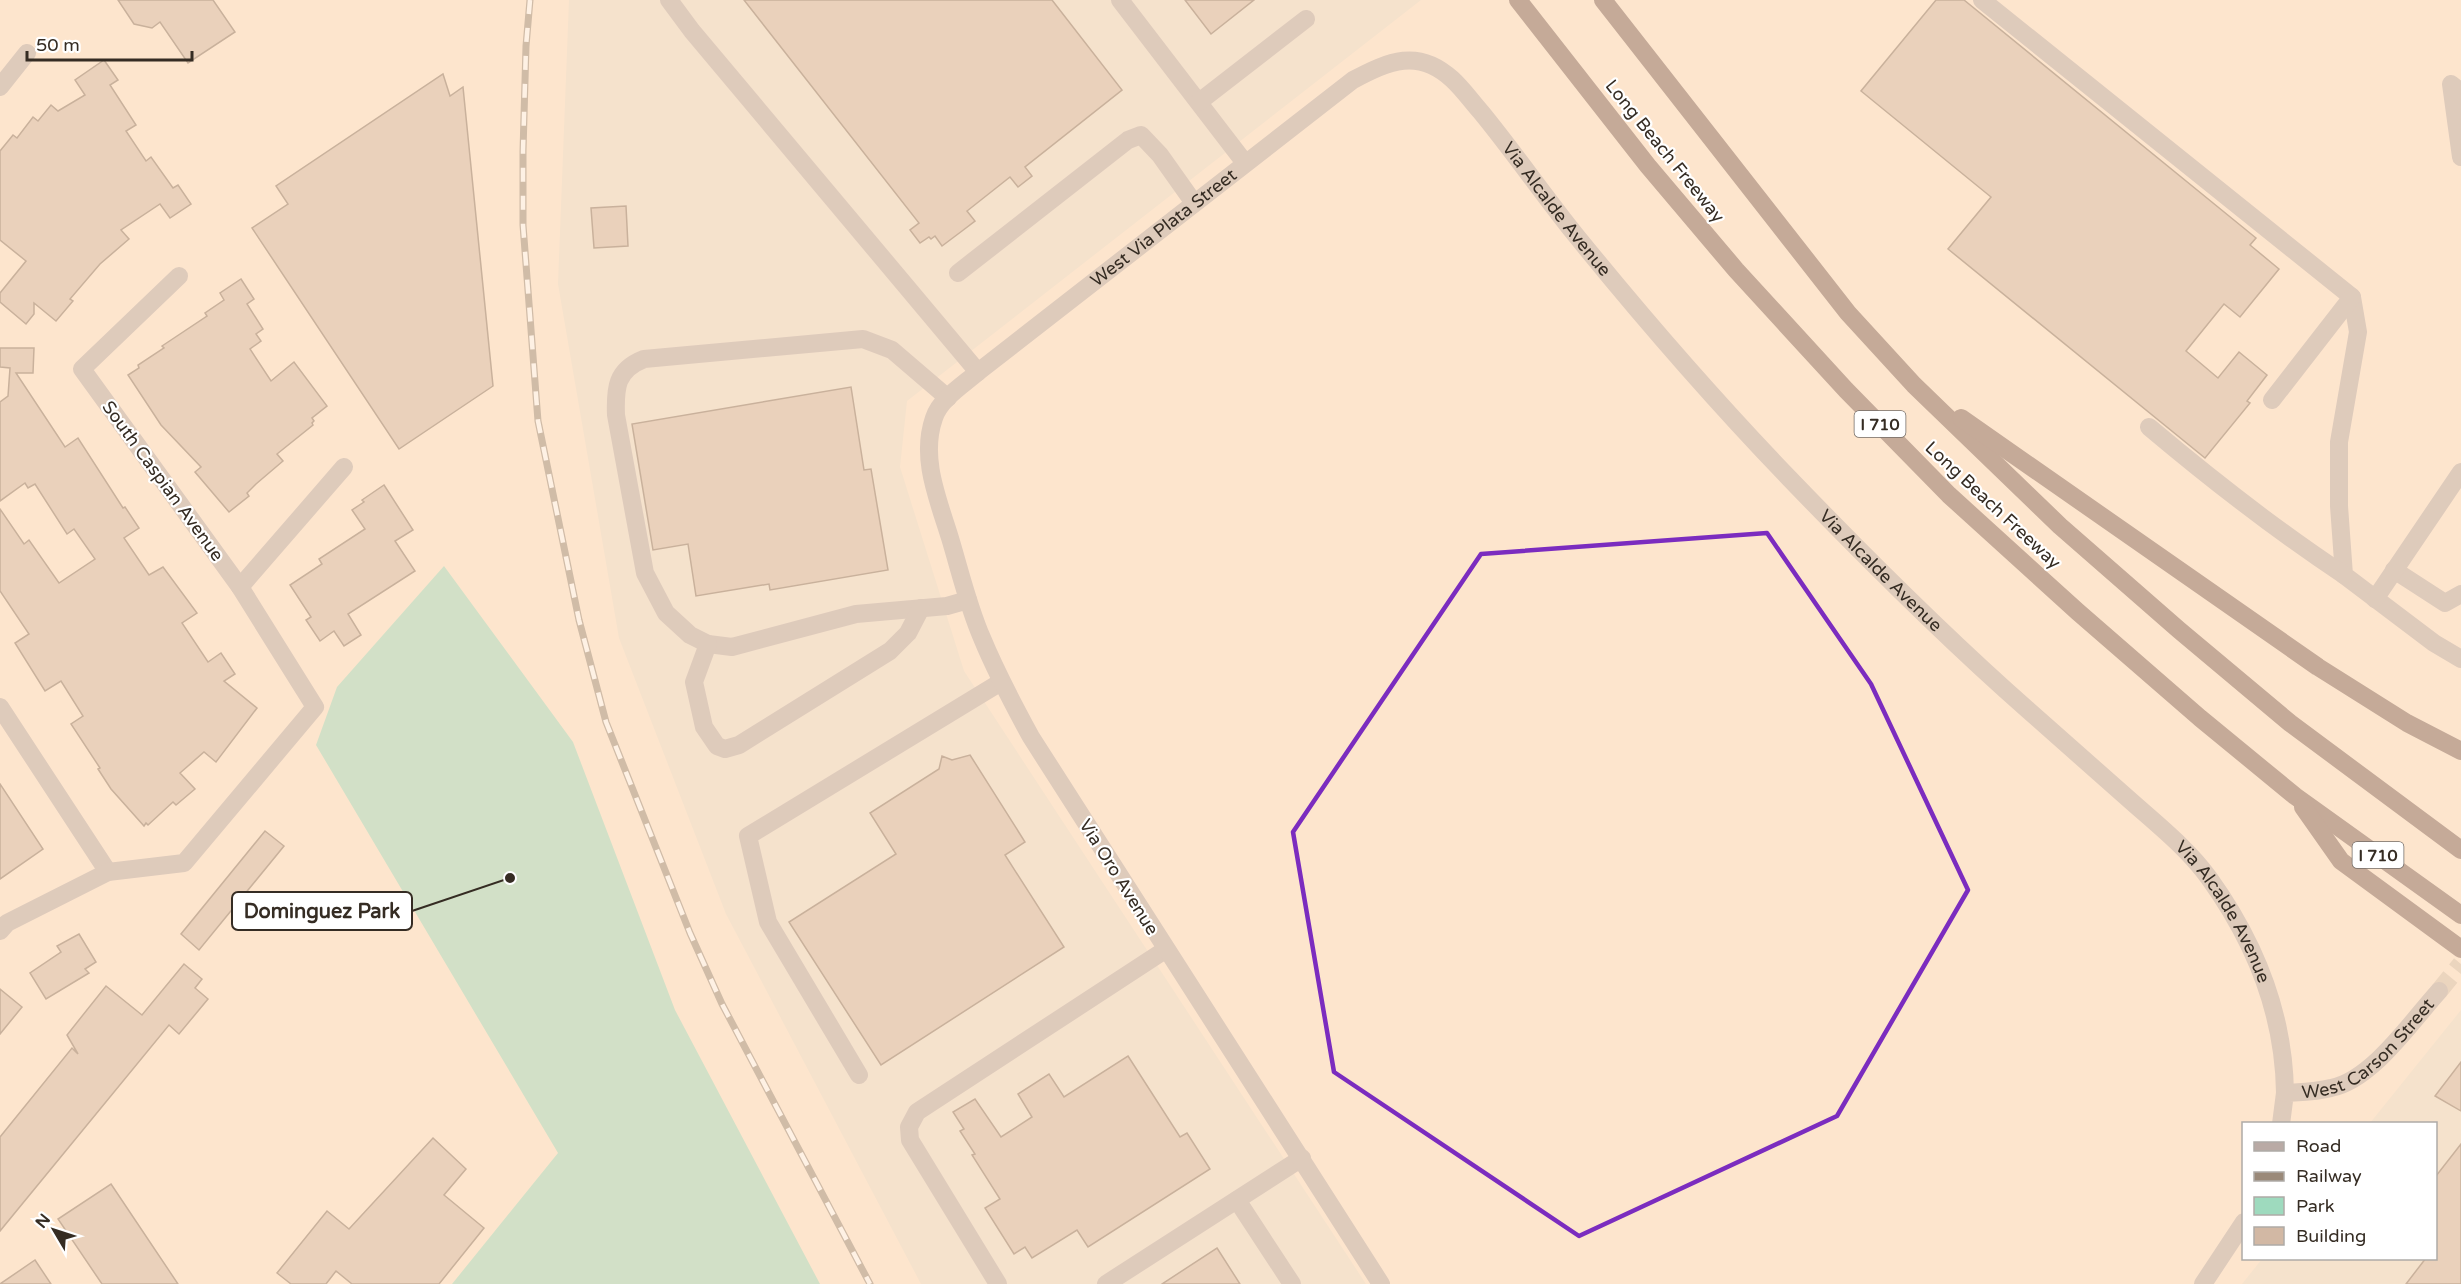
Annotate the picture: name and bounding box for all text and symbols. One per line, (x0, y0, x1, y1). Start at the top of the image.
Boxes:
scale bar (27, 24, 192, 62)
text: 50 m (36, 34, 80, 56)
street label: Long Beach Freeway (1601, 75, 1730, 227)
street label: Via Alcalde Avenue (1498, 137, 1616, 281)
street label: West Via Plata Street (1086, 164, 1241, 291)
street label: South Caspian Avenue (97, 397, 229, 565)
road number: I 710 (1854, 411, 1906, 437)
street label: Long Beach Freeway (1921, 436, 2066, 574)
street label: Via Alcalde Avenue (1815, 505, 1947, 636)
street label: Via Oro Avenue (1075, 815, 1163, 939)
street label: Via Alcalde Avenue (2171, 836, 2275, 986)
road number: I 710 (2352, 842, 2404, 868)
callout: Dominguez Park (232, 892, 412, 930)
text: Dominguez Park (244, 900, 400, 924)
street label: West Carson Street (2301, 994, 2439, 1103)
legend (2242, 1122, 2437, 1260)
text: Road (2296, 1135, 2341, 1157)
text: Railway (2296, 1165, 2362, 1187)
text: Park (2296, 1195, 2335, 1217)
north arrow (24, 1200, 84, 1260)
text: N (31, 1210, 55, 1232)
text: Building (2296, 1225, 2366, 1247)

